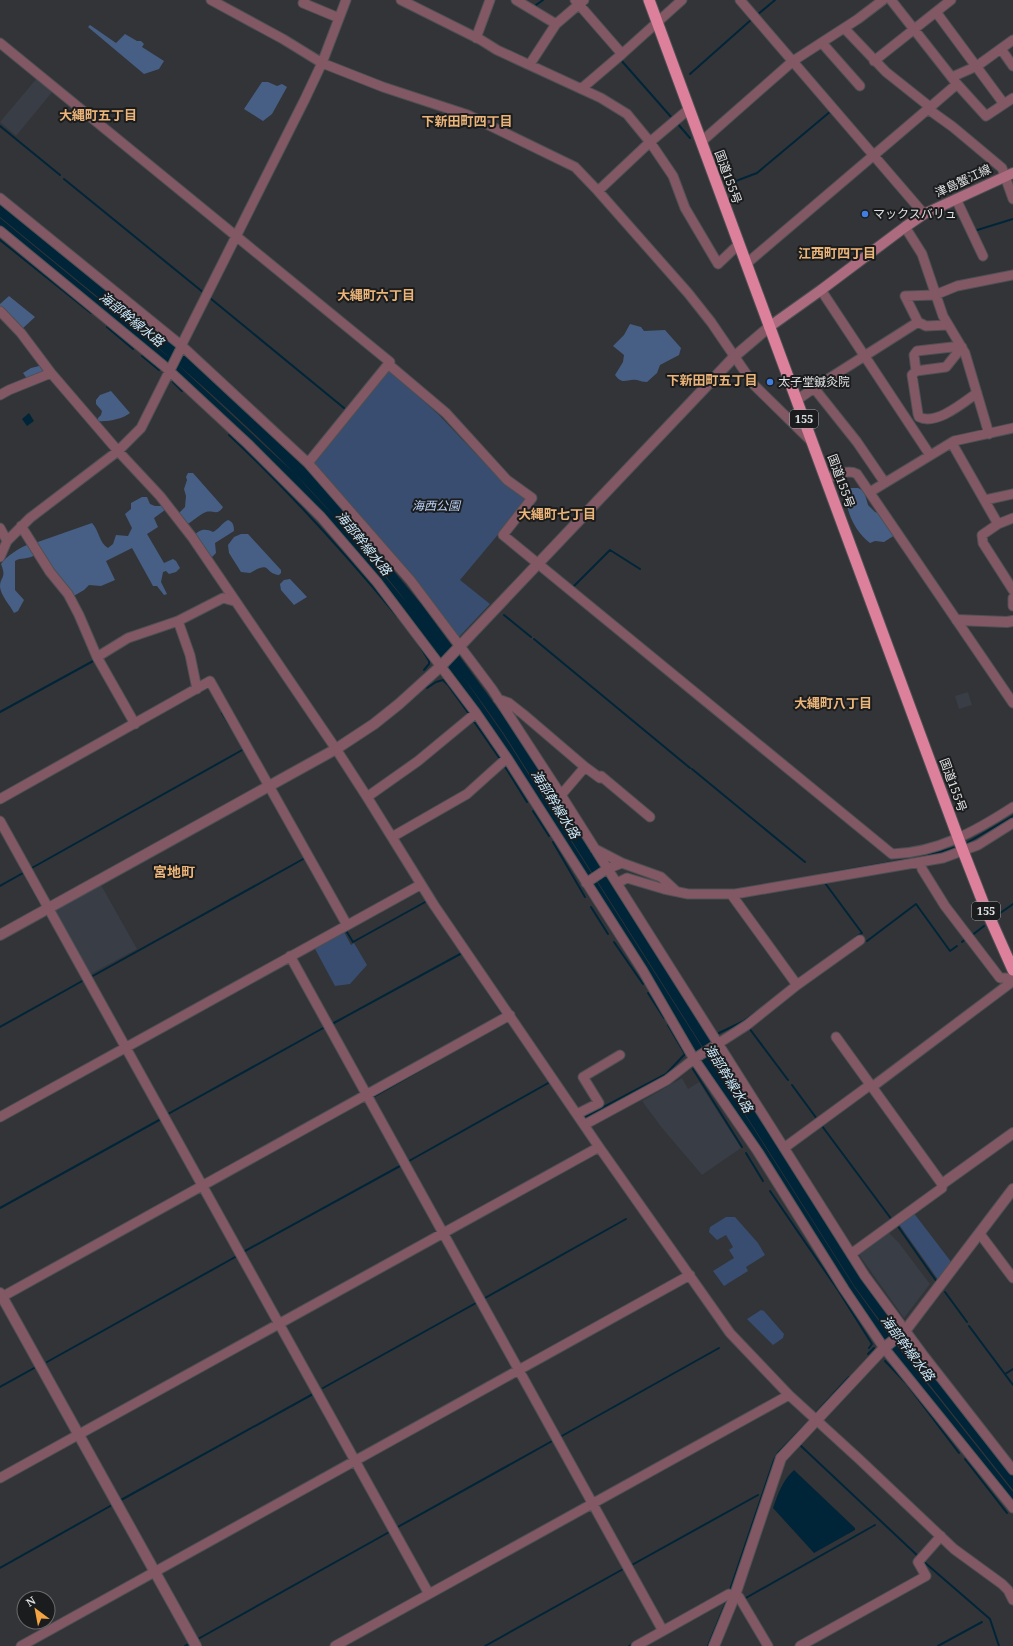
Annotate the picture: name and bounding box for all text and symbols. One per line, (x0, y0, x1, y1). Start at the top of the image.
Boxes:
district label: 大縄町五丁目 (59, 106, 137, 124)
district label: 下新田町四丁目 (421, 112, 513, 130)
street label: 国道155号 (711, 148, 746, 206)
street label: 津島蟹江線 (932, 160, 994, 201)
place label: マックスバリュ (873, 205, 957, 222)
marker: マックスバリュ (860, 209, 870, 219)
district label: 江西町四丁目 (798, 244, 876, 262)
district label: 大縄町六丁目 (337, 286, 415, 304)
water label: 海部幹線水路 (96, 287, 169, 351)
district label: 下新田町五丁目 (666, 371, 758, 389)
place label: 太子堂鍼灸院 (778, 373, 850, 390)
marker: 太子堂鍼灸院 (765, 377, 775, 387)
road number: 155 (790, 410, 818, 428)
street label: 国道155号 (824, 452, 859, 510)
park label: 海西公園 (412, 497, 462, 514)
district label: 大縄町七丁目 (518, 505, 596, 523)
water label: 海部幹線水路 (332, 507, 396, 580)
district label: 大縄町八丁目 (794, 694, 872, 712)
street label: 国道155号 (936, 756, 971, 814)
water label: 海部幹線水路 (528, 766, 585, 843)
district label: 宮地町 (153, 862, 195, 881)
road number: 155 (972, 902, 1000, 920)
water label: 海部幹線水路 (701, 1040, 758, 1117)
water label: 海部幹線水路 (877, 1311, 939, 1385)
north arrow (16, 1590, 56, 1630)
text: N (23, 1592, 38, 1610)

